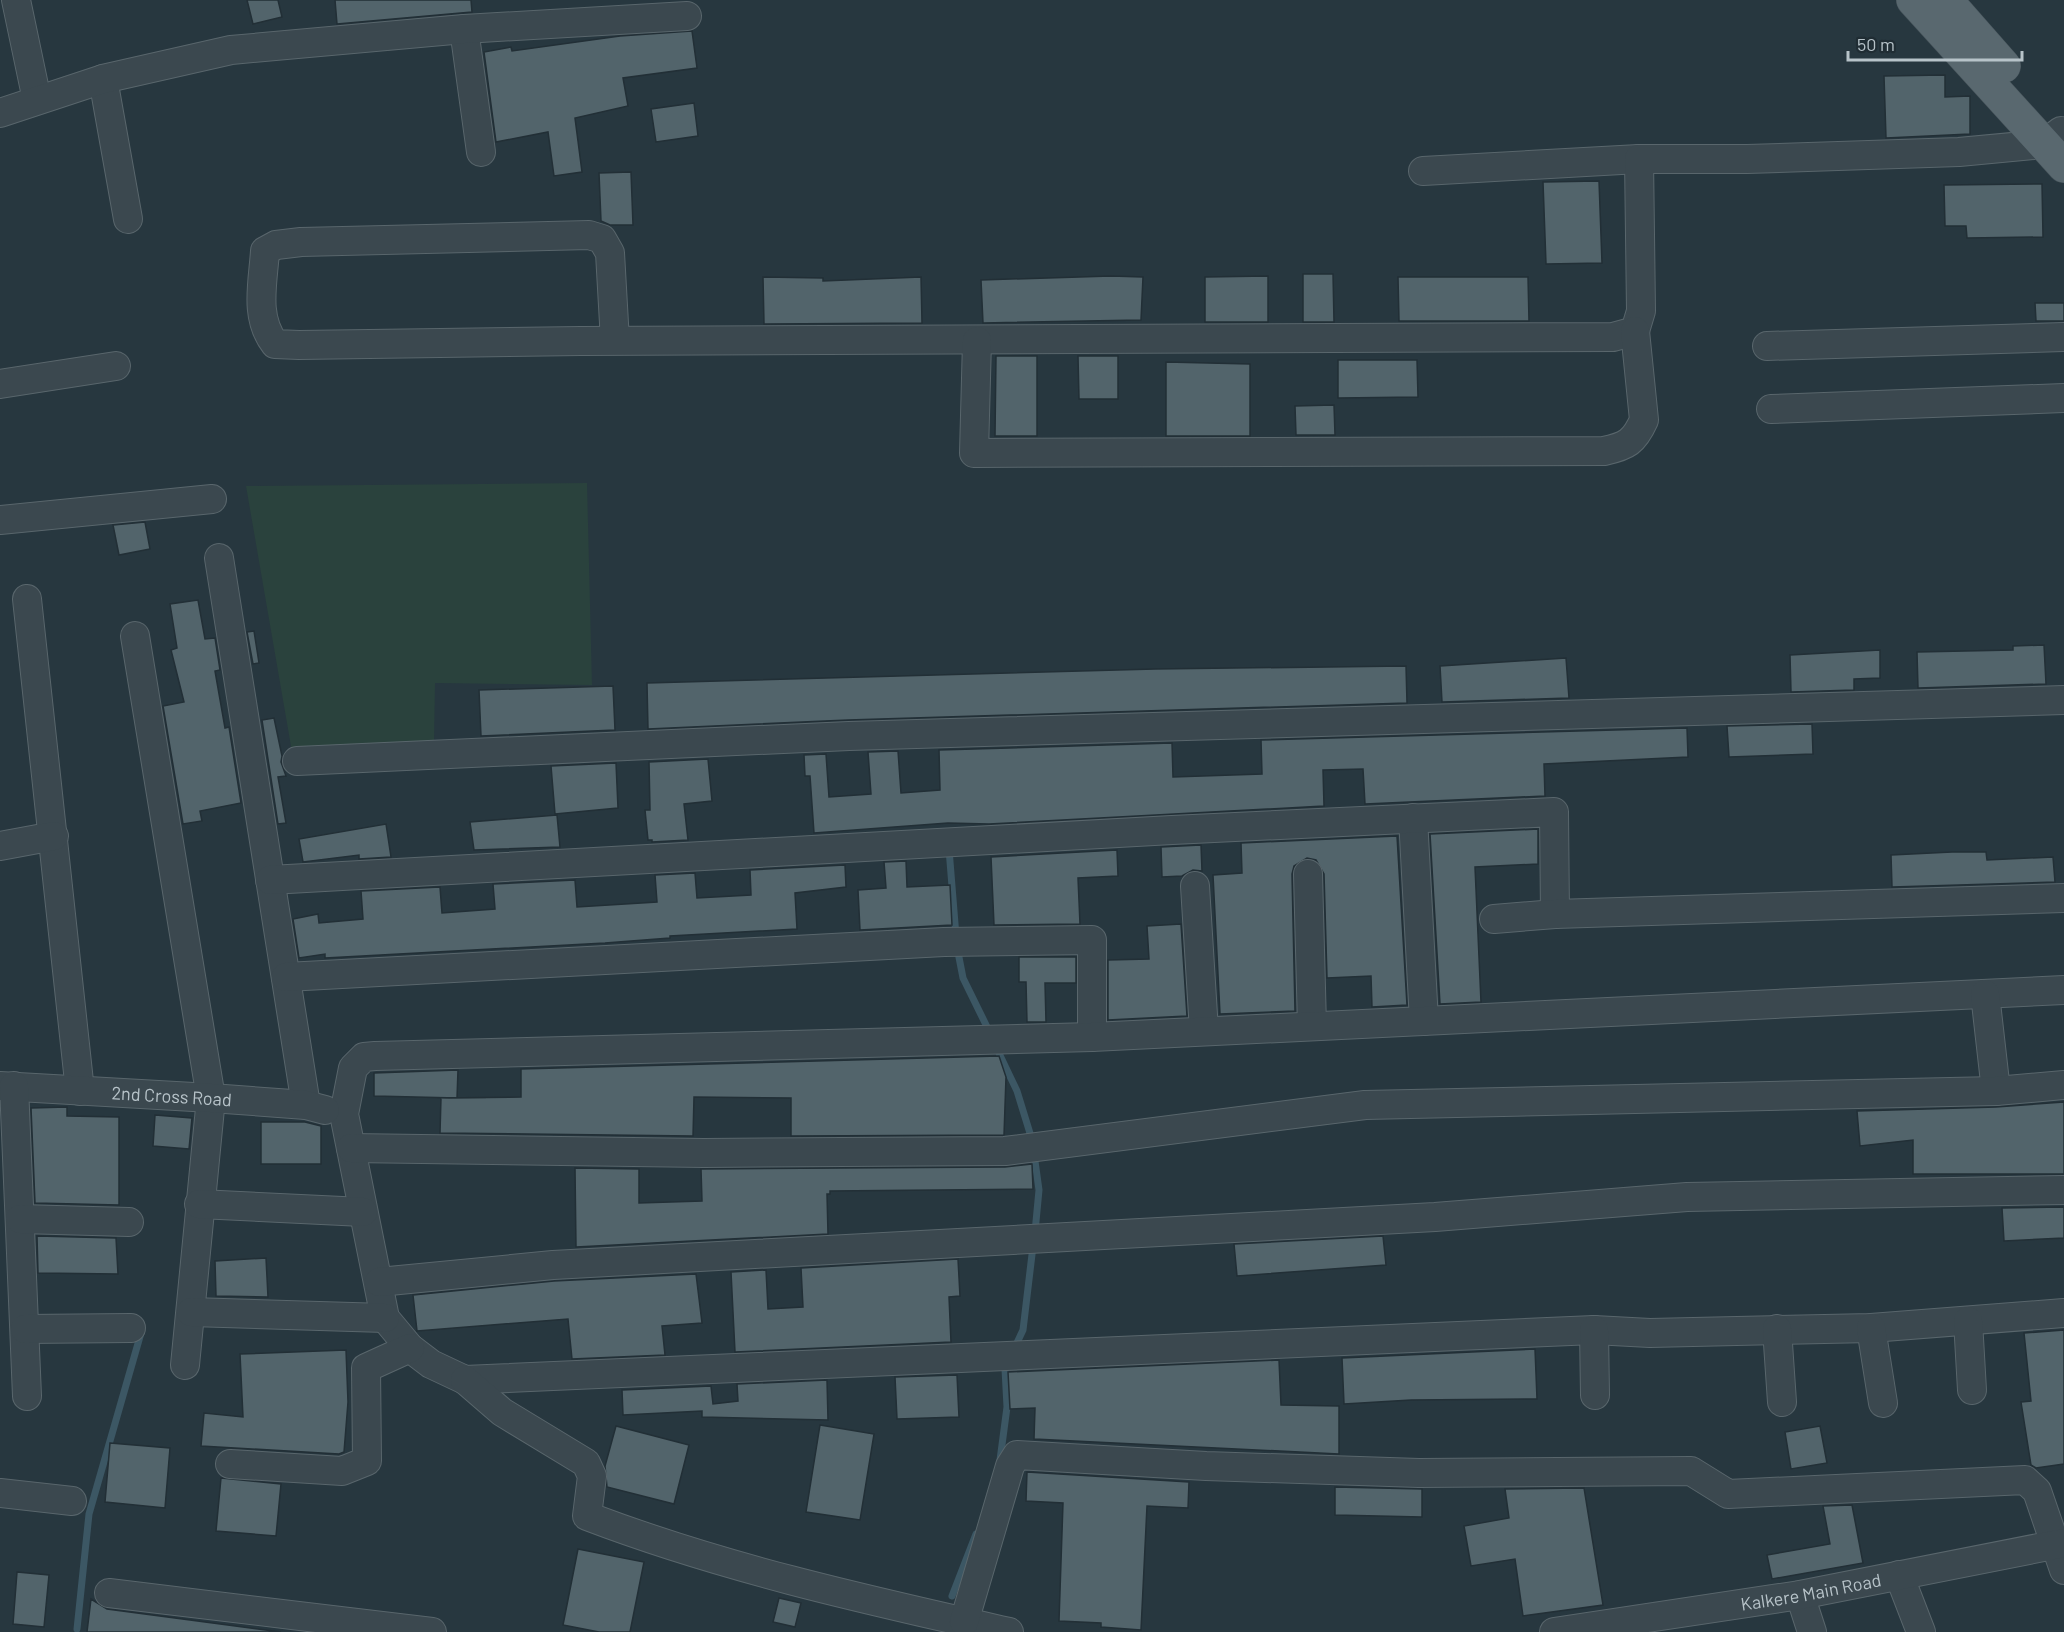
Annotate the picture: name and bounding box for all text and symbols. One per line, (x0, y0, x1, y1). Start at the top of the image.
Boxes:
scale bar (1848, 24, 2022, 62)
text: 50 m (1857, 33, 1895, 55)
street label: 2nd Cross Road (111, 1081, 233, 1111)
street label: Kalkere Main Road (1739, 1568, 1883, 1615)

